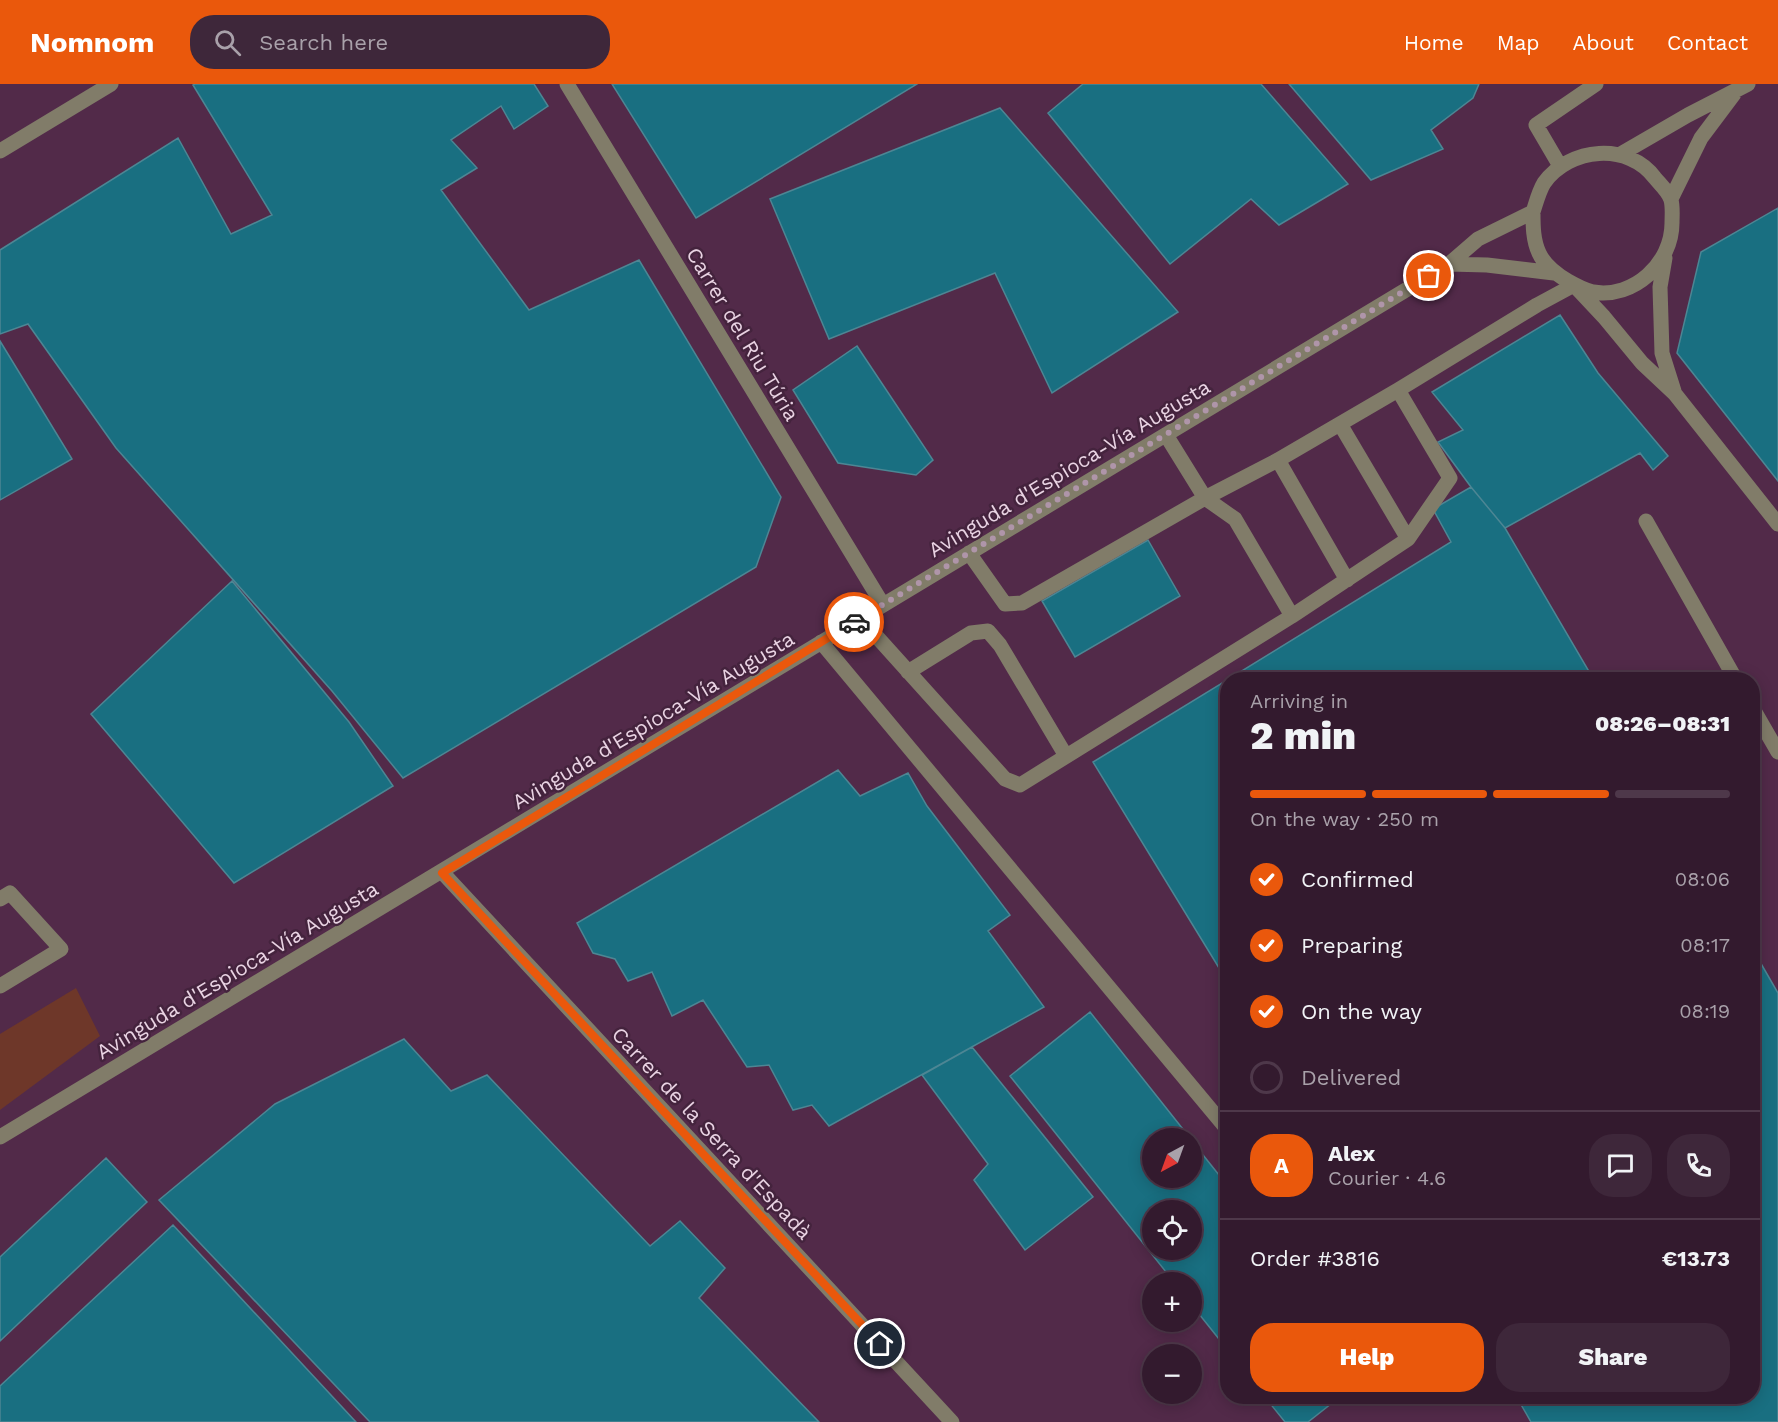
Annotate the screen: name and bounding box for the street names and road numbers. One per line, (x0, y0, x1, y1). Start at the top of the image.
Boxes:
street label: Carrer del Riu Túria (681, 243, 805, 425)
street label: Avinguda d'Espioca-Vía Augusta (923, 374, 1215, 562)
street label: Avinguda d'Espioca-Vía Augusta (507, 626, 799, 814)
street label: Avinguda d'Espioca-Vía Augusta (91, 876, 383, 1064)
street label: Carrer de la Serra d'Espadà (607, 1022, 817, 1245)

